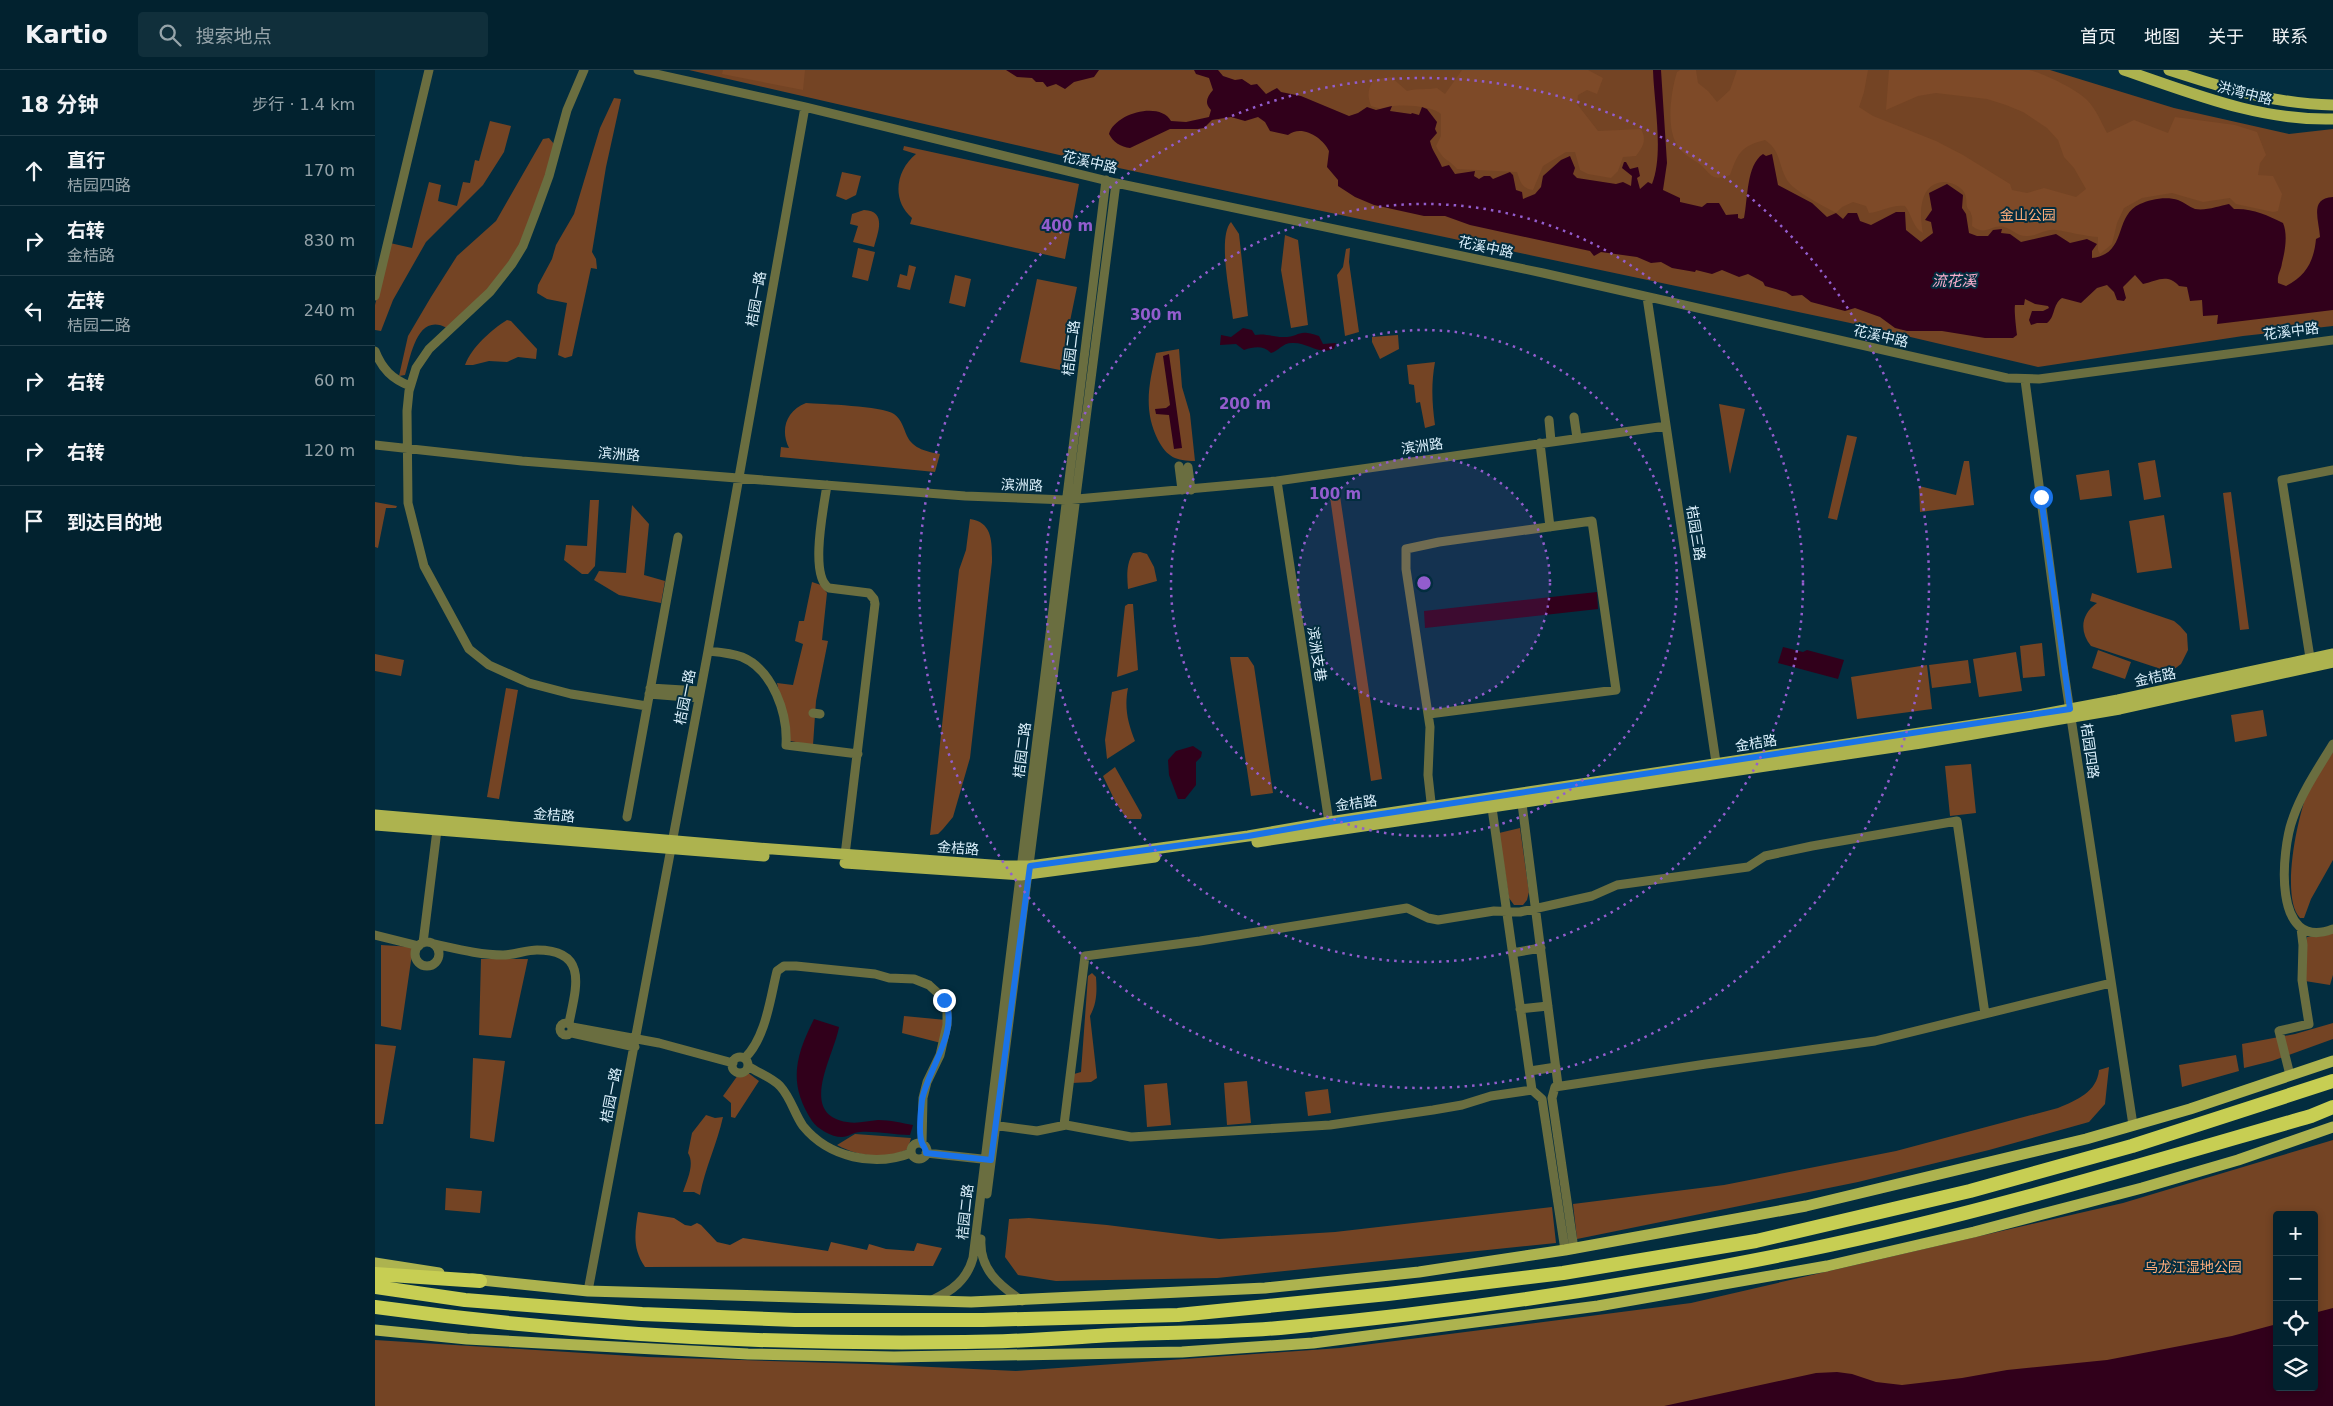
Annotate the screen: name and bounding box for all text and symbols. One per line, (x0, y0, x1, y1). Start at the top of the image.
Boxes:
search box (138, 12, 488, 57)
text: Kartio (25, 21, 108, 49)
icon: search (156, 21, 184, 49)
text: 搜索地点 (196, 25, 272, 47)
text: 首页 (2080, 26, 2116, 47)
text: 地图 (2144, 26, 2180, 47)
text: 关于 (2208, 26, 2244, 47)
text: 联系 (2272, 26, 2308, 47)
street label: 洪湾中路 (2216, 78, 2274, 108)
text: 18 分钟 (20, 93, 99, 117)
text: 步行 · 1.4 km (252, 95, 355, 114)
street label: 花溪中路 (1061, 148, 1119, 176)
text: 直行 (67, 149, 105, 171)
icon: ahead (20, 157, 48, 185)
text: 170 m (304, 161, 355, 180)
text: 桔园四路 (67, 176, 131, 195)
park label: 金山公园 (2000, 207, 2056, 223)
text: 400 m (1041, 217, 1093, 235)
text: 右转 (67, 219, 105, 241)
icon: right (20, 227, 48, 255)
text: 830 m (304, 231, 355, 250)
street label: 花溪中路 (1457, 233, 1515, 261)
text: 金桔路 (67, 246, 115, 265)
street label: 桔园一路 (743, 270, 769, 328)
water label: 流花溪 (1931, 272, 1978, 290)
text: 左转 (67, 289, 105, 311)
icon: left (20, 297, 48, 325)
text: 240 m (304, 301, 355, 320)
text: 300 m (1130, 306, 1182, 324)
text: 桔园二路 (67, 316, 131, 335)
street label: 桔园二路 (1060, 319, 1082, 377)
street label: 花溪中路 (2262, 320, 2320, 342)
street label: 花溪中路 (1852, 322, 1910, 350)
icon: right (20, 367, 48, 395)
text: 右转 (67, 371, 105, 393)
text: 60 m (314, 371, 355, 390)
text: 200 m (1219, 395, 1271, 413)
street label: 滨洲路 (1400, 435, 1444, 457)
icon: right (20, 437, 48, 465)
text: 右转 (67, 441, 105, 463)
text: 120 m (304, 441, 355, 460)
street label: 滨洲路 (597, 445, 641, 463)
street label: 滨洲路 (1001, 476, 1043, 494)
text: 100 m (1309, 485, 1361, 503)
route start (2030, 486, 2053, 509)
street label: 桔园三路 (1684, 504, 1708, 562)
icon: arrive (20, 507, 48, 535)
text: 到达目的地 (67, 511, 162, 533)
centre of rings (1415, 574, 1433, 592)
street label: 滨洲支巷 (1305, 625, 1329, 683)
street label: 金桔路 (2133, 665, 2177, 689)
street label: 桔园一路 (672, 668, 698, 726)
street label: 桔园二路 (1011, 721, 1033, 779)
street label: 桔园四路 (2078, 722, 2102, 780)
street label: 金桔路 (1734, 732, 1778, 754)
street label: 金桔路 (1334, 792, 1378, 814)
street label: 金桔路 (532, 805, 576, 825)
street label: 金桔路 (936, 839, 980, 857)
route end (933, 989, 956, 1012)
street label: 桔园一路 (598, 1066, 624, 1124)
street label: 桔园二路 (954, 1183, 976, 1241)
map controls (2273, 1211, 2318, 1391)
button: + (2273, 1211, 2318, 1256)
button: − (2273, 1256, 2318, 1301)
park label: 乌龙江湿地公园 (2144, 1259, 2242, 1275)
button: locate (2273, 1301, 2318, 1346)
button: layers (2273, 1346, 2318, 1391)

